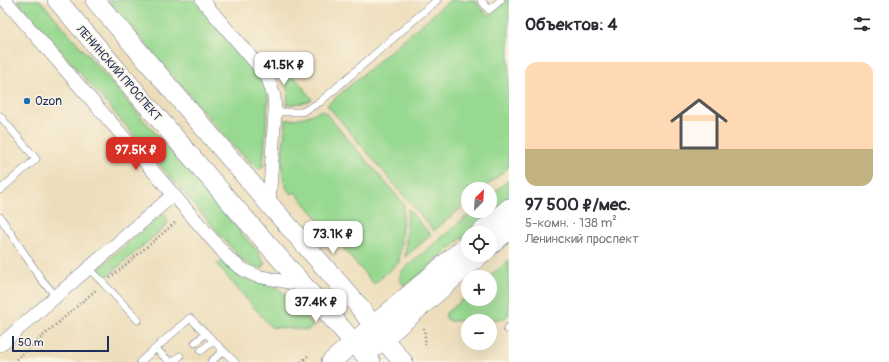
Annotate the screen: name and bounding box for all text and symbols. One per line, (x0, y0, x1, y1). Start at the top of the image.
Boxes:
icon: filters (851, 13, 873, 35)
text: Объектов: 4 (525, 14, 617, 35)
street label: ЛЕНИНСКИЙ ПРОСПЕКТ (72, 21, 165, 125)
pin: 41.5K ₽ (247, 52, 321, 86)
text: 41.5K ₽ (264, 57, 304, 73)
icon: home (663, 88, 735, 160)
place label: Ozon (35, 94, 62, 109)
marker: Ozon (22, 96, 32, 106)
pin: 97.5K ₽ (99, 137, 173, 171)
text: 97.5K ₽ (115, 142, 157, 158)
north arrow (461, 182, 497, 218)
map controls (461, 182, 497, 350)
text: 97 500 ₽/мес. (525, 194, 631, 215)
text: 5-комн. · 138 m² (525, 215, 617, 231)
pin: 73.1K ₽ (296, 221, 370, 255)
text: 73.1K ₽ (313, 226, 353, 242)
button: locate (461, 226, 497, 262)
text: Ленинский проспект (525, 231, 639, 247)
button: + (461, 270, 497, 306)
pin: 37.4K ₽ (279, 289, 353, 323)
text: 37.4K ₽ (295, 294, 337, 310)
button: − (461, 314, 497, 350)
scale bar (12, 334, 109, 353)
text: 50 m (18, 336, 44, 349)

